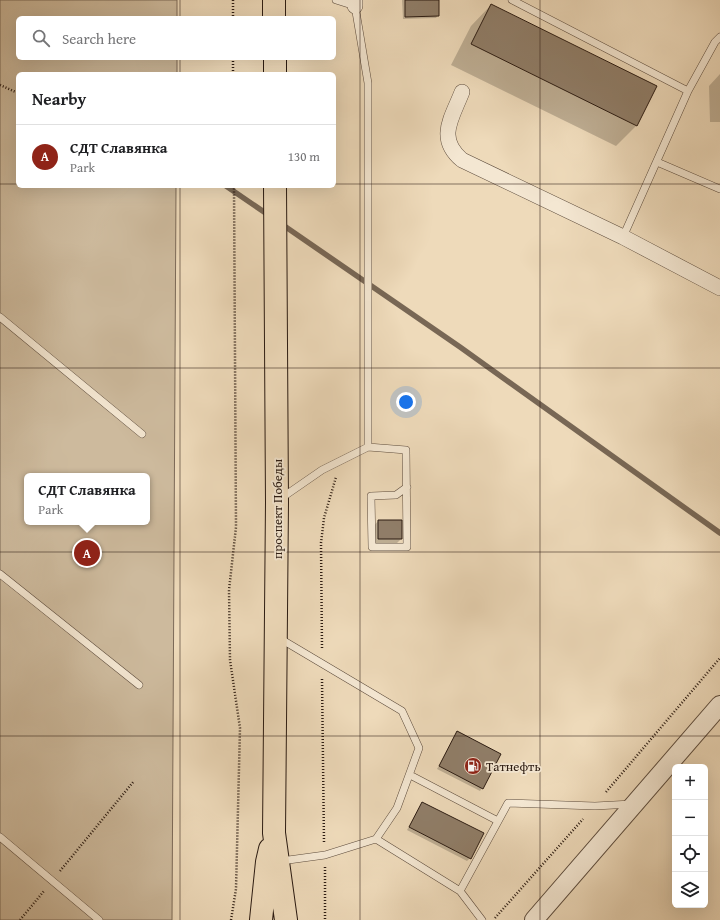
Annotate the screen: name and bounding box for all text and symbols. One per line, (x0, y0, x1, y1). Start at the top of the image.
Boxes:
search box (16, 16, 336, 60)
icon: search (30, 27, 52, 49)
text: Search here (62, 28, 136, 49)
text: Nearby (32, 86, 86, 111)
text: СДТ Славянка (70, 137, 167, 158)
text: A (41, 147, 49, 166)
text: 130 m (288, 147, 320, 166)
text: Park (70, 158, 95, 177)
your location (396, 392, 416, 412)
street label: проспект Победы (268, 459, 287, 559)
popup (24, 473, 150, 525)
text: СДТ Славянка (38, 479, 136, 500)
text: Park (38, 500, 63, 519)
pin: A (74, 538, 100, 568)
fuel station icon: Татнефть (463, 756, 483, 776)
place label: Татнефть (486, 757, 541, 776)
map controls (672, 764, 708, 908)
button: + (672, 764, 708, 800)
button: − (672, 800, 708, 836)
button: locate (672, 836, 708, 872)
button: layers (672, 872, 708, 908)

